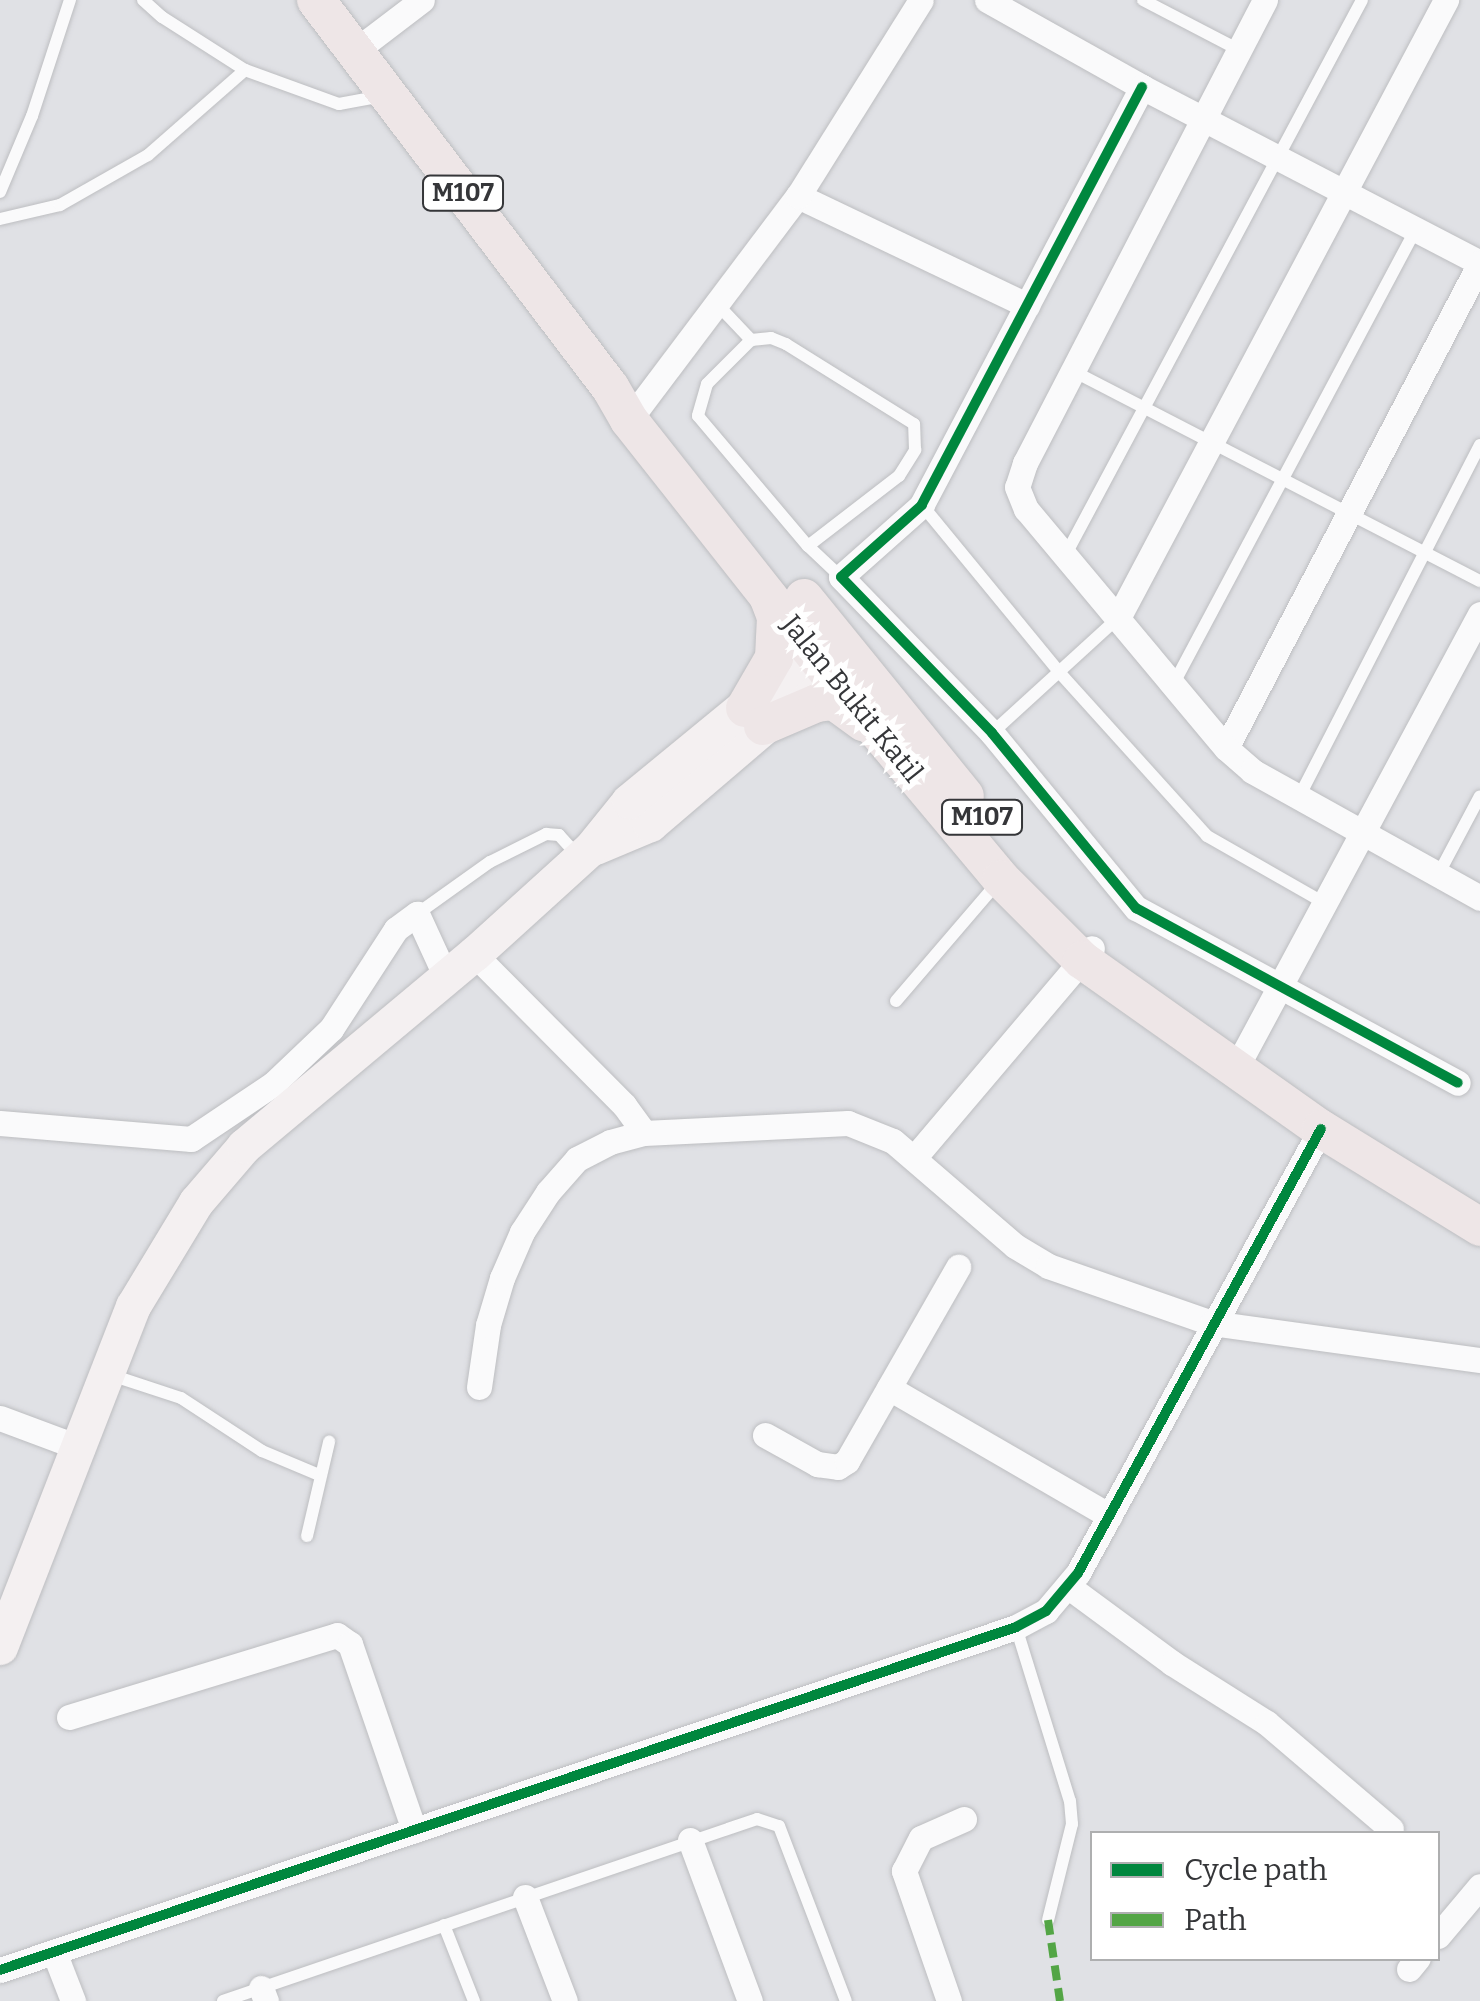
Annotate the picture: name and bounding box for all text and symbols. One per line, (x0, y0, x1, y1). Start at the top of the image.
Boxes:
road number: M107 (420, 173, 506, 213)
street label: Jalan Bukit Katil (774, 609, 930, 789)
road number: M107 (940, 797, 1024, 837)
legend (1090, 1831, 1440, 1961)
text: Cycle path (1184, 1852, 1327, 1888)
text: Path (1184, 1902, 1247, 1938)

